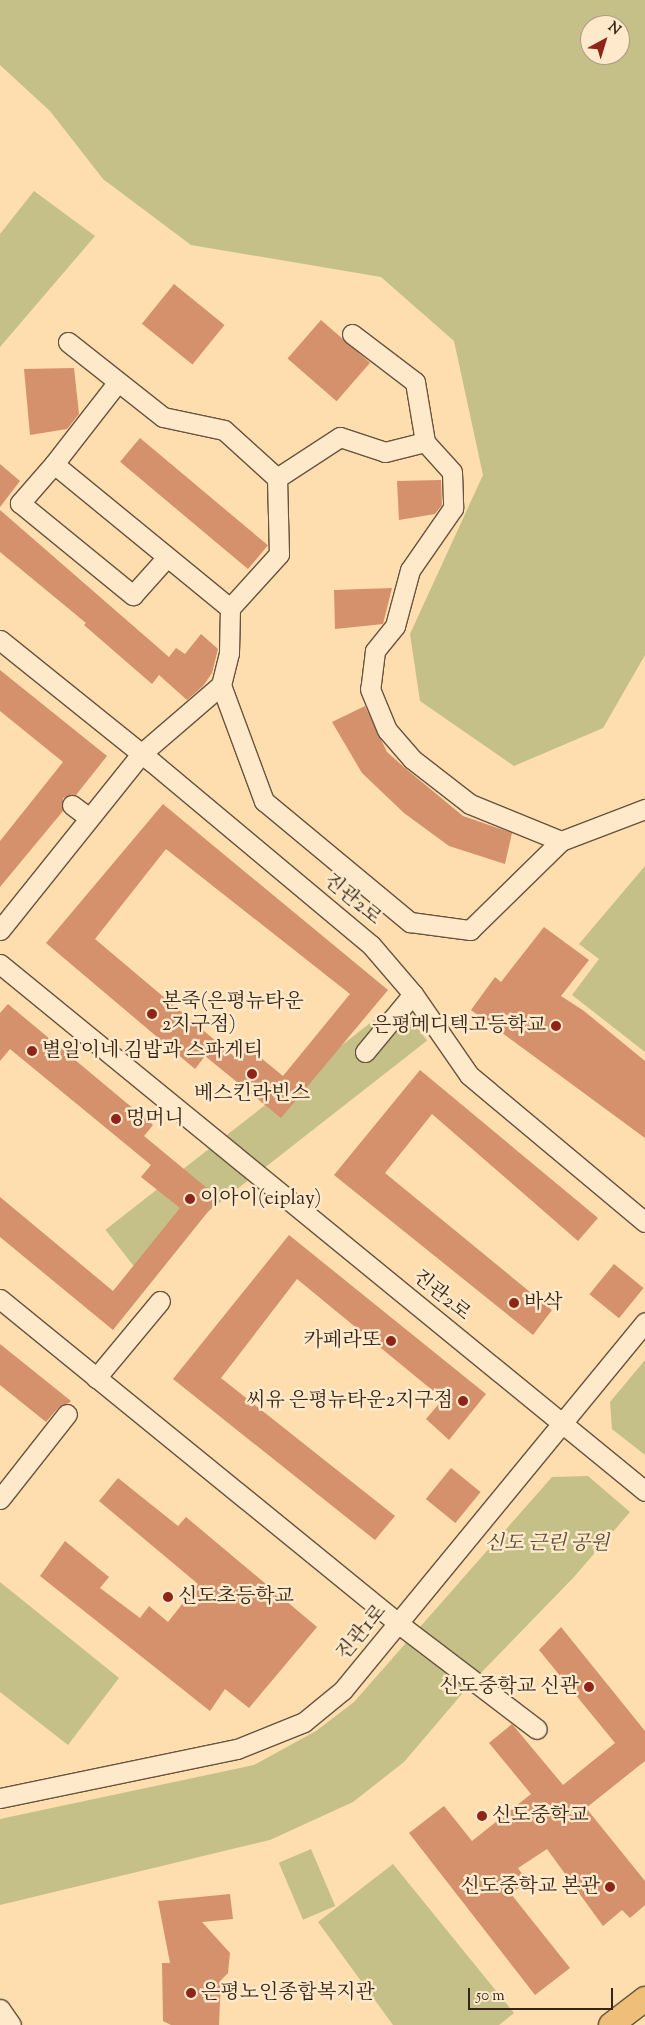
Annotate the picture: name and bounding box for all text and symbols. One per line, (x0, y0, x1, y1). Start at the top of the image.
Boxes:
north arrow (580, 15, 630, 65)
text: N (603, 18, 624, 40)
street label: 진관2로 (319, 869, 385, 931)
place label: 본죽(은평뉴타운 2지구점) (162, 990, 304, 1037)
marker: 본죽(은평뉴타운 2지구점) (146, 1008, 158, 1020)
place label: 은평메디텍고등학교 (372, 1014, 546, 1038)
marker: 은평메디텍고등학교 (550, 1020, 562, 1032)
place label: 별일이네 김밥과 스파게티 (42, 1039, 263, 1063)
marker: 별일이네 김밥과 스파게티 (26, 1045, 38, 1057)
marker: 베스킨라빈스 (246, 1068, 258, 1080)
place label: 베스킨라빈스 (194, 1082, 310, 1106)
place label: 멍머니 (126, 1107, 184, 1131)
marker: 멍머니 (110, 1113, 122, 1125)
place label: 이아이(eiplay) (200, 1187, 321, 1211)
marker: 이아이(eiplay) (184, 1193, 196, 1205)
street label: 진관2로 (407, 1265, 475, 1327)
place label: 바삭 (524, 1291, 563, 1315)
marker: 바삭 (508, 1297, 520, 1309)
place label: 카페라또 (304, 1329, 381, 1353)
marker: 카페라또 (385, 1335, 397, 1347)
place label: 씨유 은평뉴타운2지구점 (246, 1389, 453, 1413)
marker: 씨유 은평뉴타운2지구점 (457, 1395, 469, 1407)
park label: 신도 근린 공원 (485, 1532, 609, 1556)
place label: 신도초등학교 (178, 1585, 294, 1609)
marker: 신도초등학교 (162, 1591, 174, 1603)
street label: 진관1로 (332, 1600, 392, 1666)
place label: 신도중학교 신관 (440, 1675, 579, 1699)
marker: 신도중학교 신관 (583, 1681, 595, 1693)
place label: 신도중학교 (492, 1804, 589, 1828)
marker: 신도중학교 (476, 1810, 488, 1822)
place label: 신도중학교 본관 (461, 1875, 600, 1899)
marker: 신도중학교 본관 (604, 1881, 616, 1893)
scale bar (470, 1978, 615, 2010)
place label: 은평노인종합복지관 (201, 1981, 375, 2005)
text: 50 m (476, 1986, 505, 2007)
marker: 은평노인종합복지관 (185, 1987, 197, 1999)

